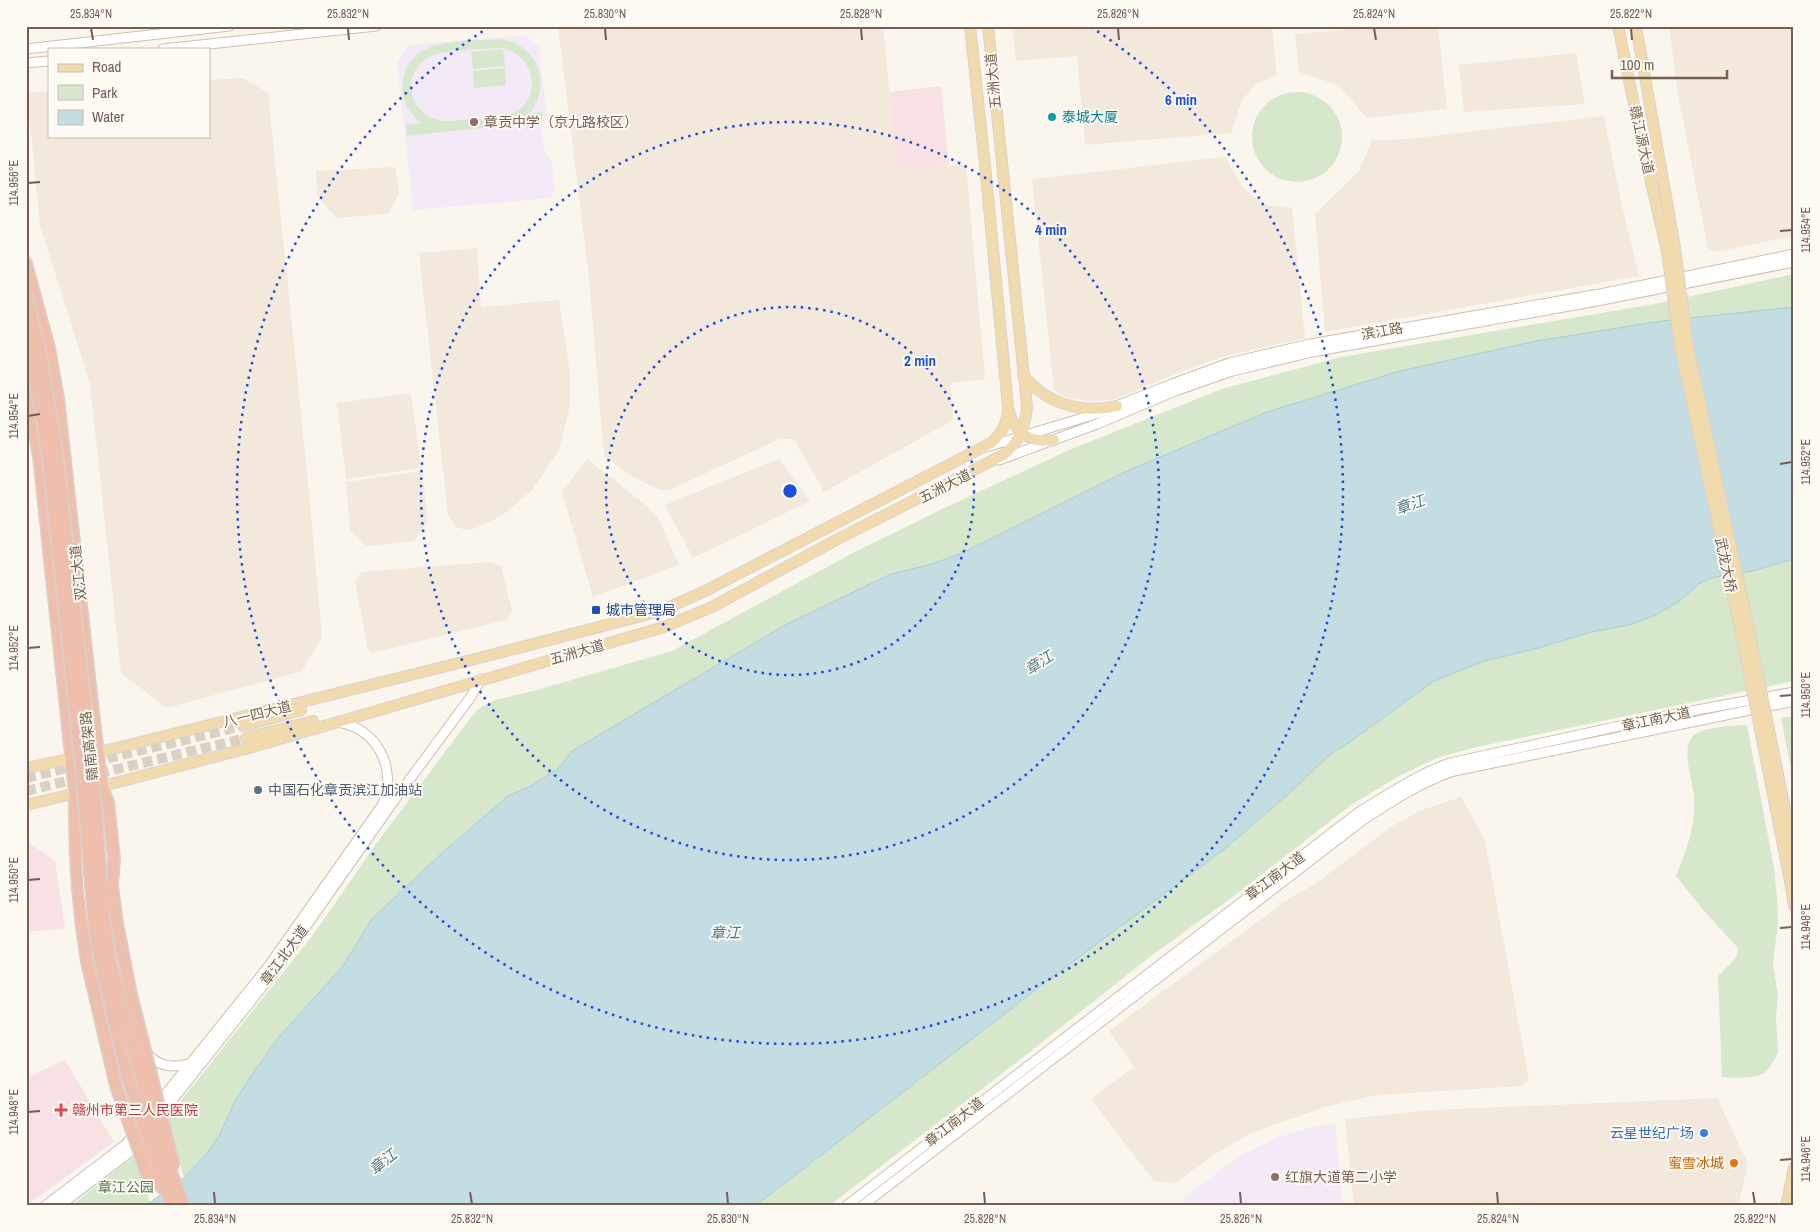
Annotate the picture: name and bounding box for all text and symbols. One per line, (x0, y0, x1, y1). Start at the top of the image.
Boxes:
text: 25.834°N (70, 6, 112, 22)
text: 25.832°N (327, 6, 369, 22)
text: 25.830°N (584, 6, 626, 22)
text: 25.828°N (840, 6, 882, 22)
text: 25.826°N (1097, 6, 1139, 22)
text: 25.824°N (1353, 6, 1395, 22)
text: 25.822°N (1610, 6, 1652, 22)
legend (48, 48, 210, 138)
scale bar (1612, 48, 1728, 80)
street label: 五洲大道 (982, 52, 1004, 110)
text: 100 m (1620, 54, 1654, 75)
text: Road (92, 56, 121, 77)
text: Park (92, 82, 118, 103)
text: 6 min (1165, 89, 1197, 110)
street label: 赣江源大道 (1626, 104, 1658, 176)
text: Water (92, 106, 124, 127)
place label: 泰城大厦 (1062, 108, 1118, 126)
marker: 泰城大厦 (1046, 111, 1058, 123)
place label: 章贡中学（京九路校区） (484, 113, 638, 131)
marker: 章贡中学（京九路校区） (468, 116, 480, 128)
text: 114.956°E (6, 160, 22, 206)
text: 114.954°E (1798, 207, 1814, 253)
text: 4 min (1035, 219, 1067, 240)
street label: 滨江路 (1360, 318, 1404, 344)
text: 2 min (904, 350, 936, 371)
text: 114.954°E (6, 393, 22, 439)
text: 114.952°E (1798, 439, 1814, 485)
street label: 五洲大道 (916, 465, 974, 507)
centre of rings (781, 482, 799, 500)
water label: 章江 (1392, 489, 1429, 520)
street label: 武龙大桥 (1711, 536, 1741, 594)
street label: 双江大道 (66, 544, 90, 602)
place label: 城市管理局 (606, 601, 676, 619)
marker: 城市管理局 (590, 604, 602, 616)
text: 114.952°E (6, 625, 22, 671)
street label: 五洲大道 (548, 636, 606, 668)
water label: 章江 (1020, 645, 1059, 680)
text: 114.950°E (1798, 672, 1814, 718)
street label: 八一四大道 (221, 697, 293, 731)
street label: 章江南大道 (1620, 703, 1692, 735)
street label: 赣南高架路 (76, 710, 102, 782)
place label: 中国石化章贡滨江加油站 (268, 781, 422, 799)
marker: 中国石化章贡滨江加油站 (252, 784, 264, 796)
street label: 章江南大道 (1242, 848, 1308, 904)
text: 114.950°E (6, 857, 22, 903)
text: 114.948°E (1798, 904, 1814, 950)
street label: 章江北大道 (256, 921, 312, 989)
water label: 章江 (710, 922, 742, 943)
text: 114.948°E (6, 1089, 22, 1135)
street label: 章江南大道 (921, 1093, 987, 1151)
place label: 赣州市第三人民医院 (72, 1101, 198, 1119)
marker: 赣州市第三人民医院 (54, 1103, 68, 1117)
place label: 云星世纪广场 (1610, 1124, 1694, 1142)
marker: 云星世纪广场 (1698, 1127, 1710, 1139)
text: 114.946°E (1798, 1136, 1814, 1182)
water label: 章江 (364, 1143, 402, 1179)
place label: 蜜雪冰城 (1668, 1154, 1724, 1172)
marker: 蜜雪冰城 (1728, 1157, 1740, 1169)
place label: 红旗大道第二小学 (1285, 1168, 1397, 1186)
marker: 红旗大道第二小学 (1269, 1171, 1281, 1183)
park label: 章江公园 (98, 1178, 154, 1196)
text: 25.834°N (194, 1211, 236, 1227)
text: 25.832°N (451, 1211, 493, 1227)
text: 25.830°N (707, 1211, 749, 1227)
text: 25.828°N (964, 1211, 1006, 1227)
text: 25.826°N (1220, 1211, 1262, 1227)
text: 25.824°N (1477, 1211, 1519, 1227)
text: 25.822°N (1734, 1211, 1776, 1227)

